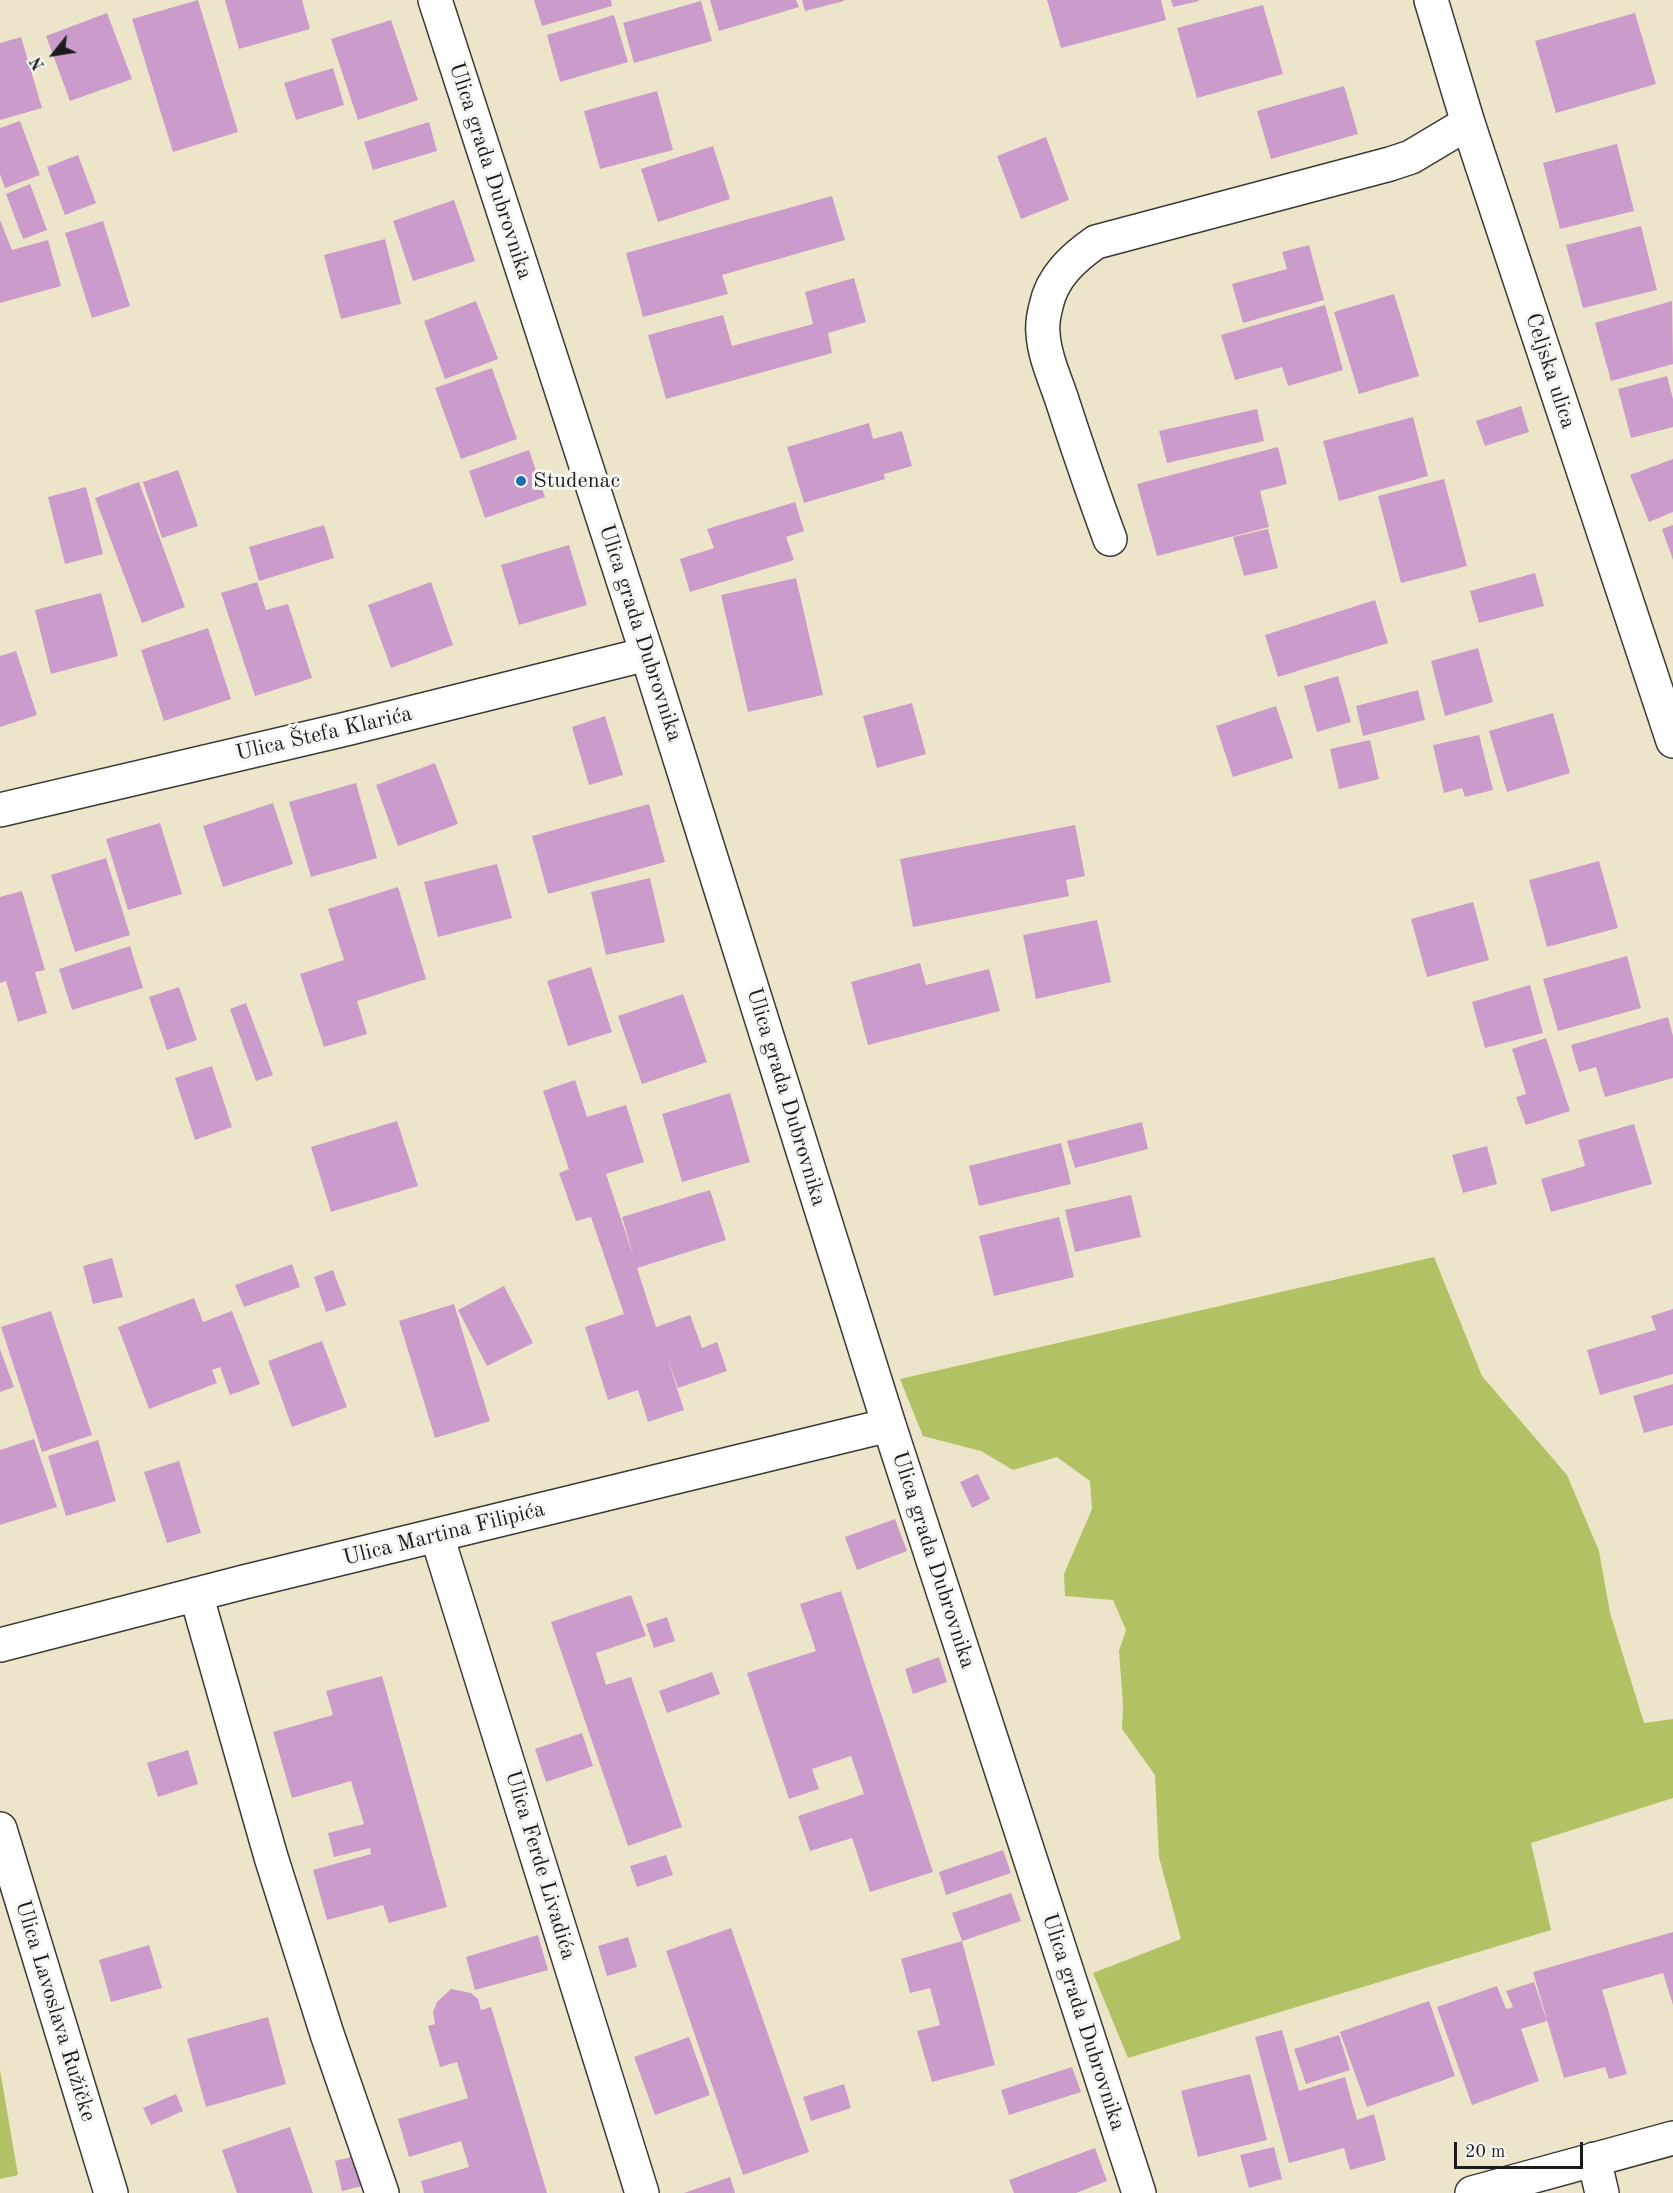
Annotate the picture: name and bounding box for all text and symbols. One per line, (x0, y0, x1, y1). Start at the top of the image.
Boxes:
north arrow (24, 24, 84, 84)
text: N (28, 54, 48, 72)
street label: Ulica grada Dubrovnika (442, 59, 538, 283)
street label: Celjska ulica (1519, 310, 1581, 432)
place label: Studenac (533, 468, 620, 494)
marker: Studenac (514, 474, 528, 488)
street label: Ulica grada Dubrovnika (592, 521, 688, 745)
street label: Ulica Štefa Klarića (233, 701, 415, 767)
street label: Ulica grada Dubrovnika (740, 985, 832, 1209)
street label: Ulica grada Dubrovnika (885, 1448, 981, 1672)
street label: Ulica Martina Filipića (340, 1496, 548, 1572)
street label: Ulica Ferde Livadića (499, 1767, 581, 1963)
street label: Ulica Lavoslava Ružičke (9, 1897, 101, 2125)
street label: Ulica grada Dubrovnika (1035, 1910, 1131, 2134)
scale bar (1457, 2130, 1586, 2168)
text: 20 m (1465, 2143, 1505, 2161)

